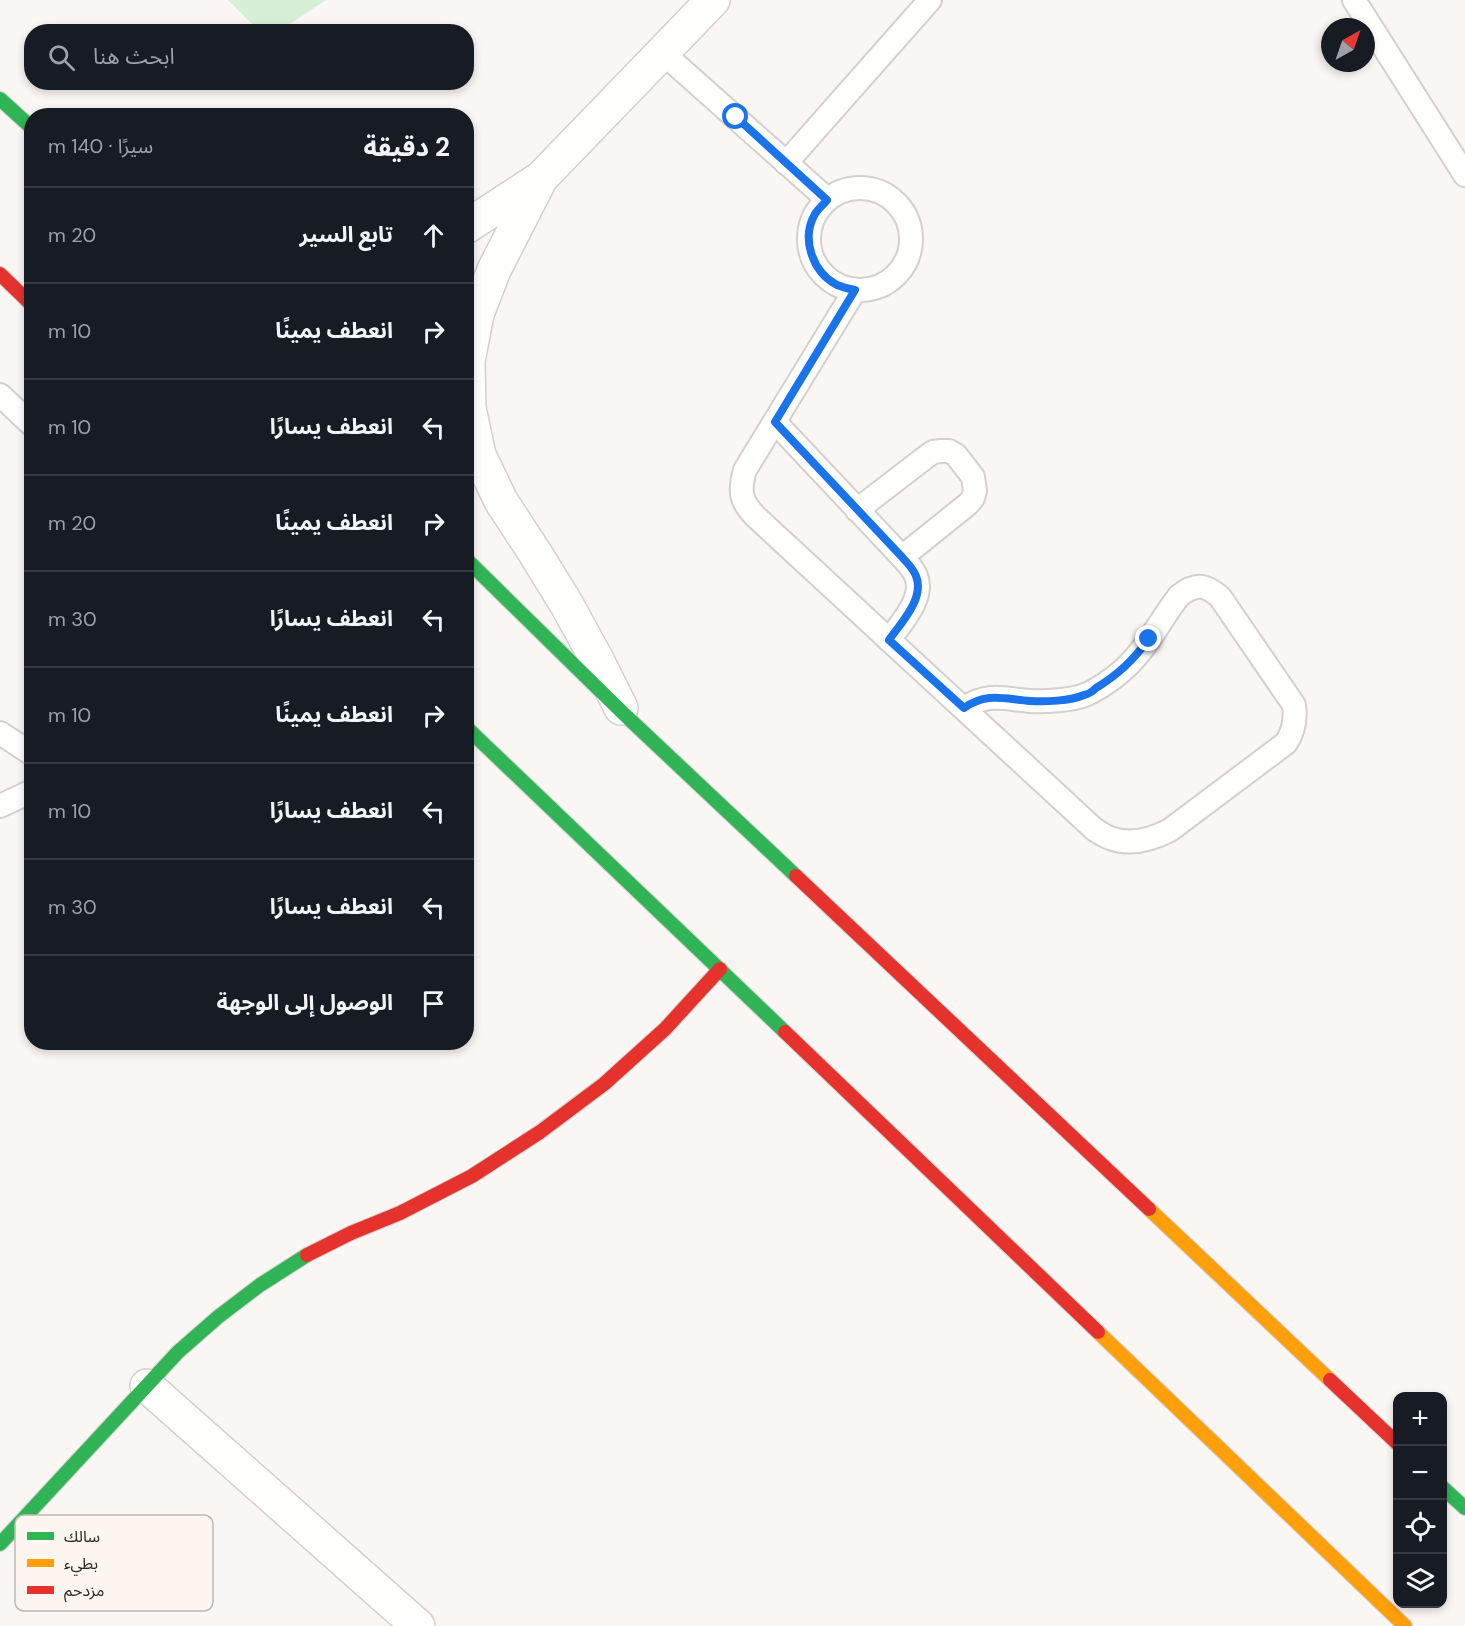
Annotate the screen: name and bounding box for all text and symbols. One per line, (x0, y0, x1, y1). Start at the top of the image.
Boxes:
north arrow (1321, 18, 1375, 72)
search box (24, 24, 474, 90)
icon: search (45, 41, 78, 74)
text: ابحث هنا (93, 42, 175, 71)
route start (722, 103, 748, 129)
text: 2 دقيقة (363, 130, 450, 164)
text: سيرًا · 140 m (48, 133, 153, 159)
icon: ahead (417, 219, 450, 252)
text: تابع السير (300, 220, 393, 249)
text: 20 m (48, 222, 96, 248)
icon: right (417, 315, 450, 348)
text: انعطف يمينًا (275, 316, 393, 345)
text: 10 m (48, 318, 91, 344)
icon: left (417, 411, 450, 444)
text: انعطف يسارًا (270, 412, 393, 441)
text: 10 m (48, 414, 91, 440)
icon: right (417, 507, 450, 540)
text: انعطف يمينًا (275, 508, 393, 537)
text: 20 m (48, 510, 96, 536)
icon: left (417, 603, 450, 636)
text: انعطف يسارًا (270, 604, 393, 633)
text: 30 m (48, 606, 97, 632)
route end (1135, 625, 1161, 651)
icon: right (417, 699, 450, 732)
text: انعطف يمينًا (275, 700, 393, 729)
text: 10 m (48, 702, 91, 728)
icon: left (417, 795, 450, 828)
text: انعطف يسارًا (270, 796, 393, 825)
text: 10 m (48, 798, 91, 824)
icon: left (417, 891, 450, 924)
text: انعطف يسارًا (270, 892, 393, 921)
text: 30 m (48, 894, 97, 920)
icon: arrive (417, 987, 450, 1020)
text: الوصول إلى الوجهة (217, 988, 393, 1017)
map controls (1393, 1392, 1447, 1608)
button: + (1393, 1392, 1447, 1446)
button: − (1393, 1446, 1447, 1500)
button: locate (1393, 1500, 1447, 1554)
legend (15, 1515, 213, 1611)
text: سالك (64, 1526, 100, 1547)
text: بطيء (64, 1553, 98, 1576)
button: layers (1393, 1554, 1447, 1608)
text: مزدحم (64, 1580, 104, 1603)

